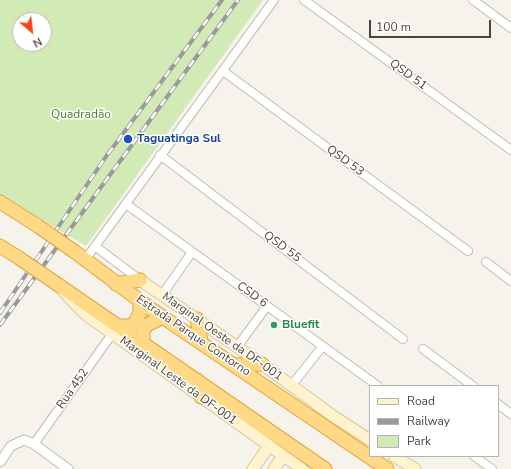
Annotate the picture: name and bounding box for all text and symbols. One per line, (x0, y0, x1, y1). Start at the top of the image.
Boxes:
north arrow (12, 12, 52, 52)
scale bar (371, 12, 493, 38)
text: 100 m (376, 19, 411, 35)
text: N (30, 34, 45, 51)
street label: QSD 51 (386, 57, 430, 93)
park label: Quadradão (51, 108, 111, 122)
place label: Taguatinga Sul (137, 132, 221, 146)
marker: Taguatinga Sul (122, 133, 134, 145)
street label: QSD 53 (323, 143, 367, 179)
street label: QSD 55 (261, 228, 303, 266)
street label: CSD 6 (234, 279, 270, 311)
street label: Marginal Oeste da DF-001 (159, 290, 285, 384)
street label: Estrada Parque Contorno (133, 292, 253, 380)
place label: Bluefit (282, 318, 319, 332)
marker: Bluefit (269, 320, 279, 330)
street label: Marginal Leste da DF-001 (117, 334, 239, 428)
street label: Rua 452 (54, 366, 92, 412)
legend (369, 385, 499, 457)
text: Road (407, 393, 435, 409)
text: Railway (407, 413, 450, 429)
text: Park (407, 433, 431, 449)

